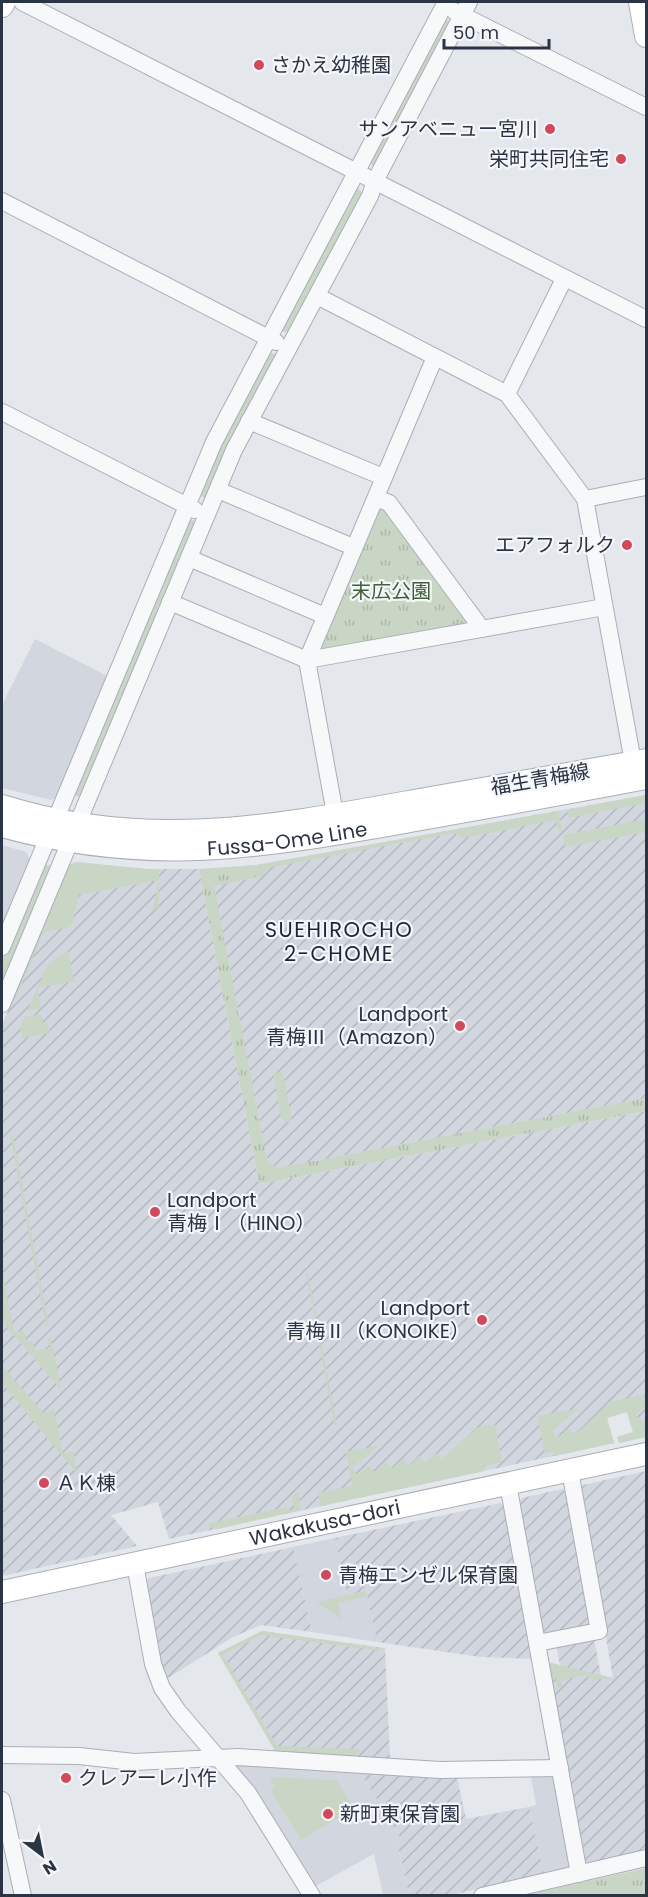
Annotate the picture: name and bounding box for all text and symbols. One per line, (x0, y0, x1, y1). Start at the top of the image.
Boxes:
scale bar (444, 12, 549, 50)
text: 50 m (453, 20, 499, 45)
place label: さかえ幼稚園 (271, 51, 391, 79)
marker: さかえ幼稚園 (252, 58, 266, 72)
place label: サンアベニュー宮川 (358, 115, 538, 143)
marker: サンアベニュー宮川 (543, 122, 557, 136)
place label: 栄町共同住宅 (489, 145, 609, 173)
marker: 栄町共同住宅 (614, 152, 628, 166)
place label: エアフォルク (495, 531, 615, 559)
marker: エアフォルク (620, 538, 634, 552)
park label: 末広公園 (351, 577, 431, 605)
street label: 福生青梅線 (488, 757, 592, 801)
street label: Fussa-Ome Line (206, 815, 369, 863)
district label: SUEHIROCHO 2-CHOME (265, 915, 413, 968)
place label: Landport 青梅Ⅲ（Amazon） (266, 1000, 448, 1051)
marker: Landport 青梅Ⅲ（Amazon） (453, 1019, 467, 1033)
place label: Landport 青梅Ⅰ（HINO） (167, 1186, 316, 1237)
marker: Landport 青梅Ⅰ（HINO） (148, 1205, 162, 1219)
place label: Landport 青梅Ⅱ（KONOIKE） (285, 1294, 470, 1345)
marker: Landport 青梅Ⅱ（KONOIKE） (475, 1313, 489, 1327)
place label: ＡＫ棟 (56, 1469, 116, 1497)
marker: ＡＫ棟 (37, 1476, 51, 1490)
street label: Wakakusa-dori (247, 1493, 403, 1553)
place label: 青梅エンゼル保育園 (338, 1561, 518, 1589)
marker: 青梅エンゼル保育園 (319, 1568, 333, 1582)
place label: クレアーレ小作 (78, 1764, 217, 1792)
marker: クレアーレ小作 (59, 1771, 73, 1785)
place label: 新町東保育園 (340, 1800, 460, 1828)
marker: 新町東保育園 (321, 1807, 335, 1821)
north arrow (12, 1825, 72, 1885)
text: N (38, 1854, 61, 1880)

